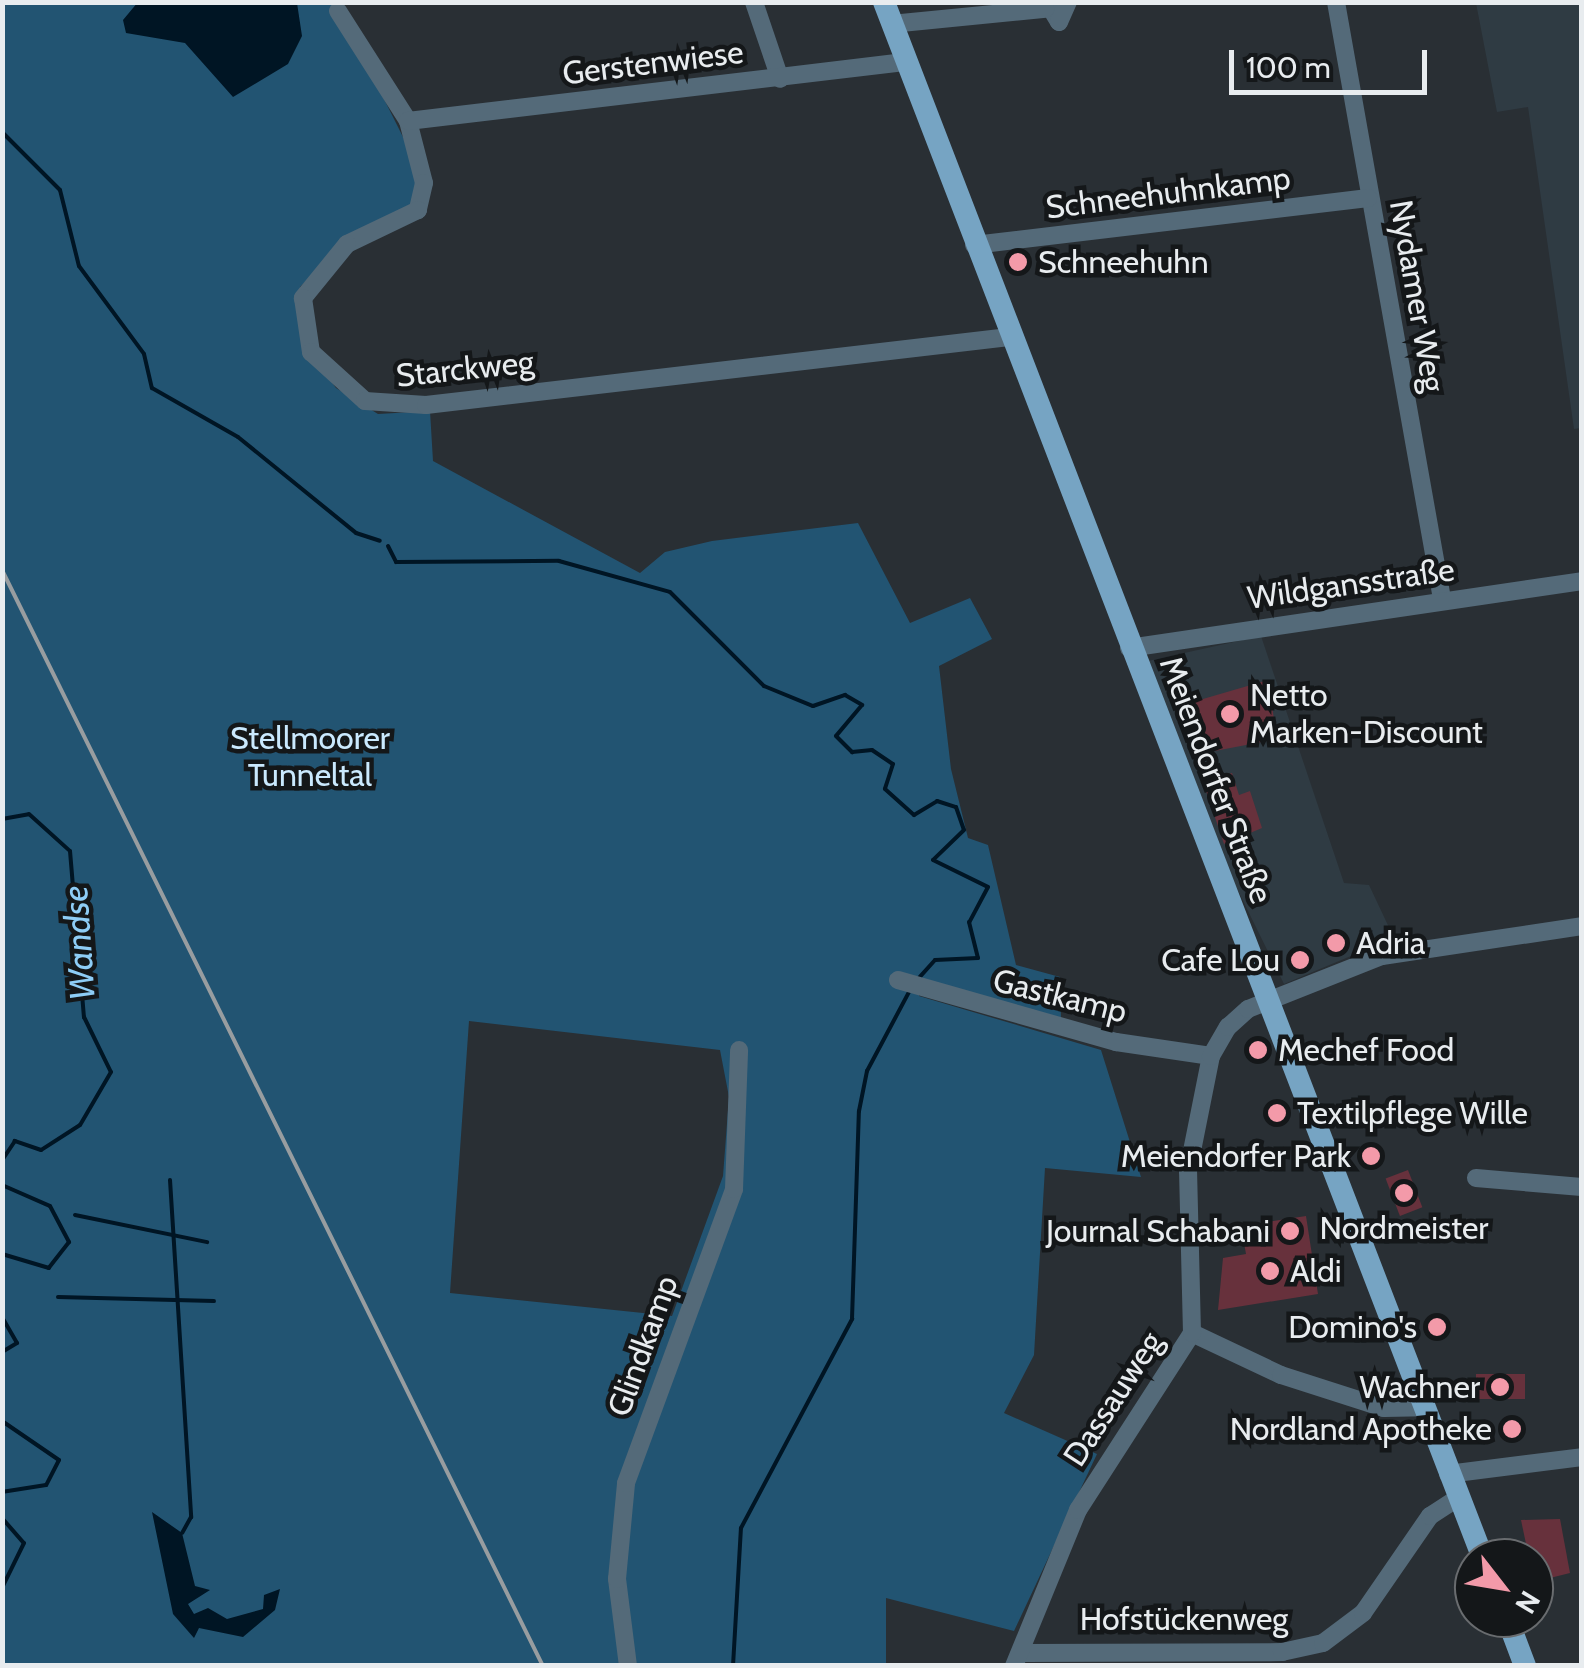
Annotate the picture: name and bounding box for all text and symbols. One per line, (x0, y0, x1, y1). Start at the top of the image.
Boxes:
scale bar (1234, 30, 1432, 92)
street label: Gerstenwiese (560, 33, 746, 93)
text: 100 m (1246, 49, 1331, 86)
street label: Schneehuhnkamp (1044, 159, 1292, 227)
street label: Nydamer Weg (1381, 197, 1453, 395)
place label: Schneehuhn (1038, 243, 1209, 281)
marker: Schneehuhn (1007, 251, 1029, 273)
street label: Starckweg (394, 343, 536, 395)
street label: Wildgansstraße (1245, 550, 1457, 618)
street label: Meiendorfer Straße (1151, 651, 1281, 909)
place label: Netto Marken-Discount (1250, 677, 1483, 752)
marker: Netto Marken-Discount (1219, 703, 1241, 725)
park label: Stellmoorer Tunneltal (230, 720, 390, 795)
water label: Wandse (54, 884, 104, 1002)
place label: Adria (1356, 924, 1425, 962)
marker: Adria (1325, 932, 1347, 954)
place label: Cafe Lou (1161, 941, 1280, 979)
marker: Cafe Lou (1289, 949, 1311, 971)
street label: Gastkamp (989, 961, 1131, 1031)
place label: Mechef Food (1278, 1031, 1454, 1069)
marker: Mechef Food (1247, 1039, 1269, 1061)
place label: Textilpflege Wille (1297, 1094, 1528, 1132)
marker: Textilpflege Wille (1266, 1102, 1288, 1124)
place label: Meiendorfer Park (1121, 1137, 1351, 1175)
marker: Meiendorfer Park (1360, 1145, 1382, 1167)
marker: Nordmeister (1393, 1182, 1415, 1204)
place label: Nordmeister (1320, 1209, 1488, 1247)
place label: Journal Schabani (1046, 1212, 1270, 1250)
marker: Journal Schabani (1279, 1220, 1301, 1242)
place label: Aldi (1290, 1252, 1341, 1290)
marker: Aldi (1259, 1260, 1281, 1282)
street label: Glindkamp (600, 1270, 686, 1422)
place label: Domino's (1288, 1308, 1417, 1346)
marker: Domino's (1426, 1316, 1448, 1338)
street label: Dassauweg (1055, 1325, 1171, 1473)
place label: Wachner (1359, 1368, 1480, 1406)
marker: Wachner (1489, 1376, 1511, 1398)
place label: Nordland Apotheke (1230, 1410, 1492, 1448)
marker: Nordland Apotheke (1501, 1418, 1523, 1440)
north arrow (1454, 1538, 1554, 1638)
text: N (1508, 1585, 1548, 1620)
street label: Hofstückenweg (1080, 1600, 1288, 1638)

